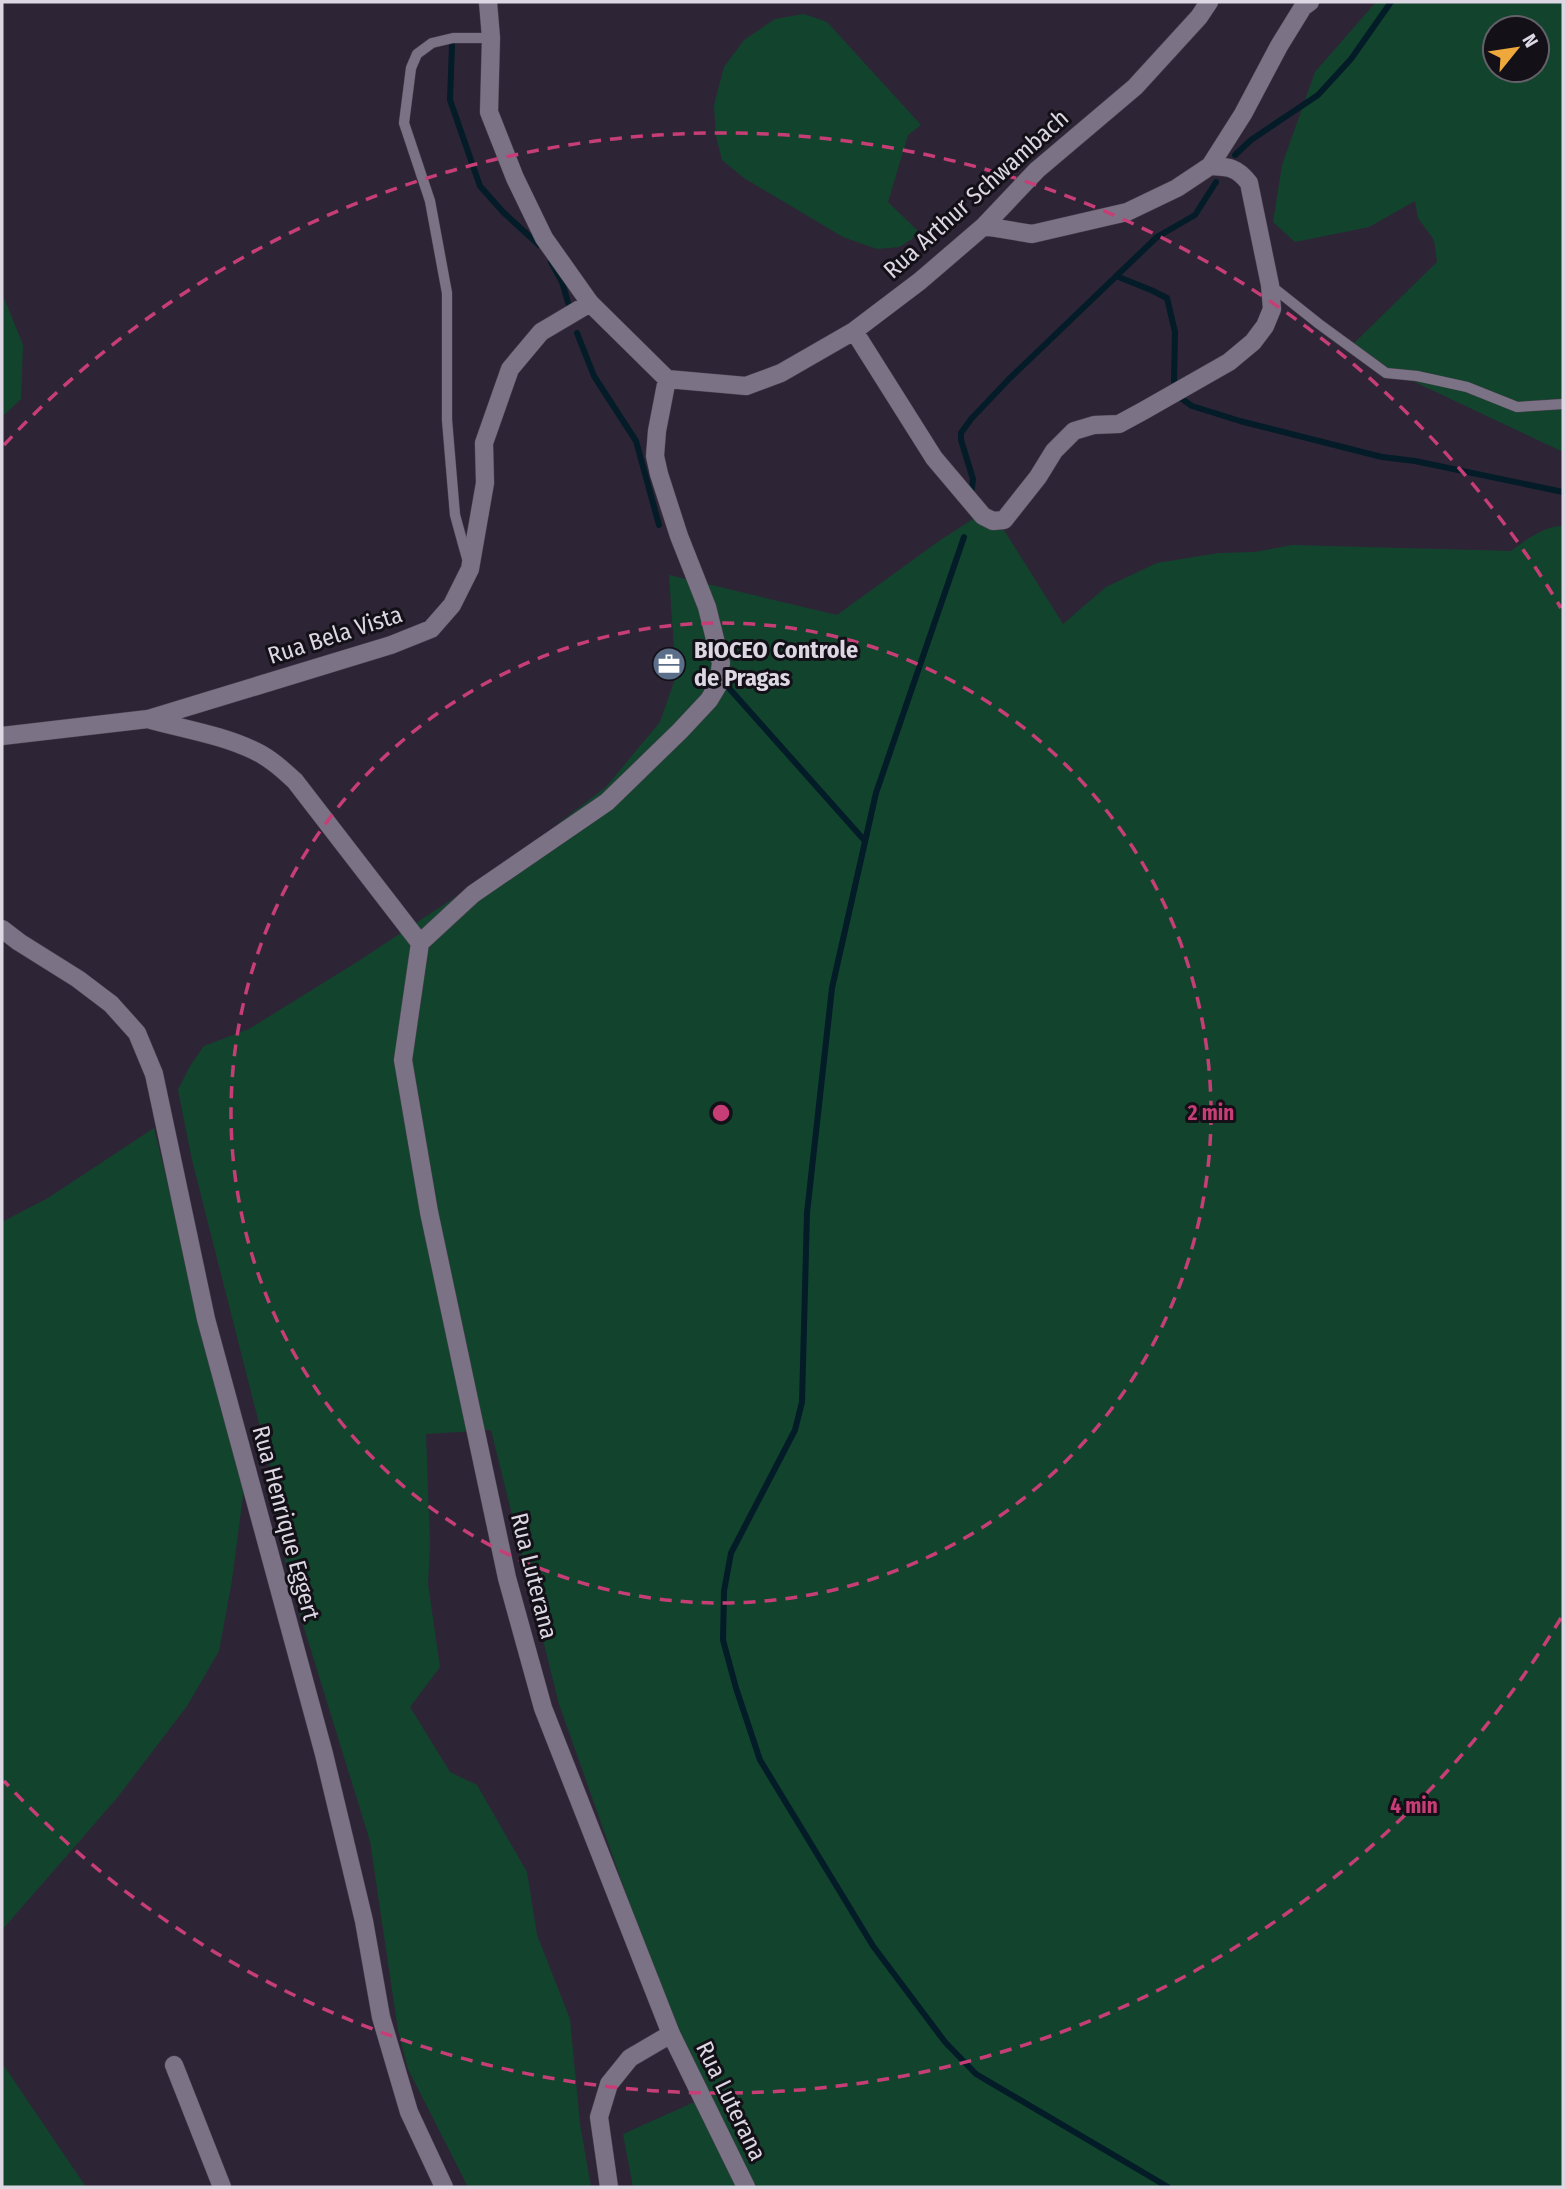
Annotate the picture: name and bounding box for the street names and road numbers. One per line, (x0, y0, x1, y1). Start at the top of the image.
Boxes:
street label: Rua Arthur Schwambach (878, 104, 1074, 284)
street label: Rua Bela Vista (264, 600, 406, 670)
street label: Rua Henrique Eggert (247, 1423, 326, 1624)
street label: Rua Luterana (505, 1510, 563, 1642)
street label: Rua Luterana (690, 2037, 772, 2165)

